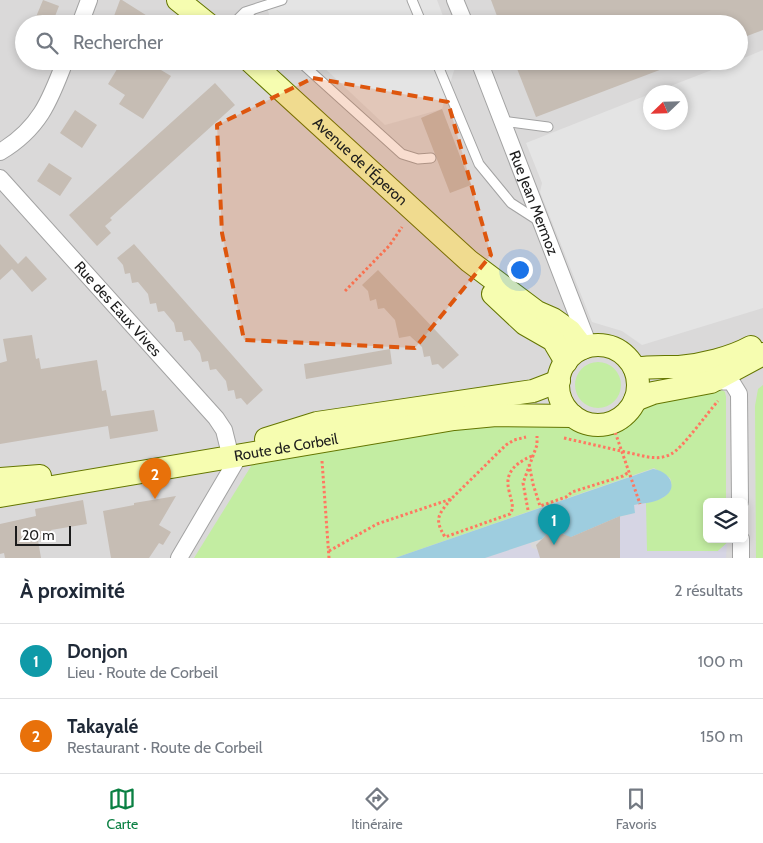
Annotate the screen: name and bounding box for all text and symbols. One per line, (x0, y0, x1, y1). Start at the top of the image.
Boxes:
search box (15, 15, 748, 70)
icon: search (33, 29, 61, 57)
text: Rechercher (73, 31, 163, 54)
north arrow (643, 85, 688, 130)
street label: Avenue de l'Éperon (309, 114, 411, 209)
street label: Rue Jean Mermoz (505, 148, 562, 258)
your location (507, 257, 533, 283)
street label: Rue des Eaux Vives (70, 258, 165, 360)
street label: Route de Corbeil (233, 430, 340, 465)
pin: 2 (139, 458, 171, 499)
map controls (703, 498, 748, 543)
button: layers (703, 498, 748, 543)
pin: 1 (538, 504, 570, 545)
scale bar (15, 523, 71, 546)
text: 20 m (22, 526, 55, 544)
text: À proximité (20, 578, 125, 603)
text: 2 résultats (674, 581, 743, 600)
text: Donjon (67, 640, 128, 663)
text: 1 (33, 652, 39, 671)
text: 100 m (698, 652, 743, 671)
text: Lieu · Route de Corbeil (67, 663, 218, 682)
text: Takayalé (67, 715, 138, 738)
text: 2 (32, 727, 40, 746)
text: 150 m (700, 727, 743, 746)
text: Restaurant · Route de Corbeil (67, 738, 263, 757)
tab: Carte (107, 785, 138, 833)
tab: Itinéraire (351, 785, 403, 833)
tab: Favoris (616, 785, 656, 833)

